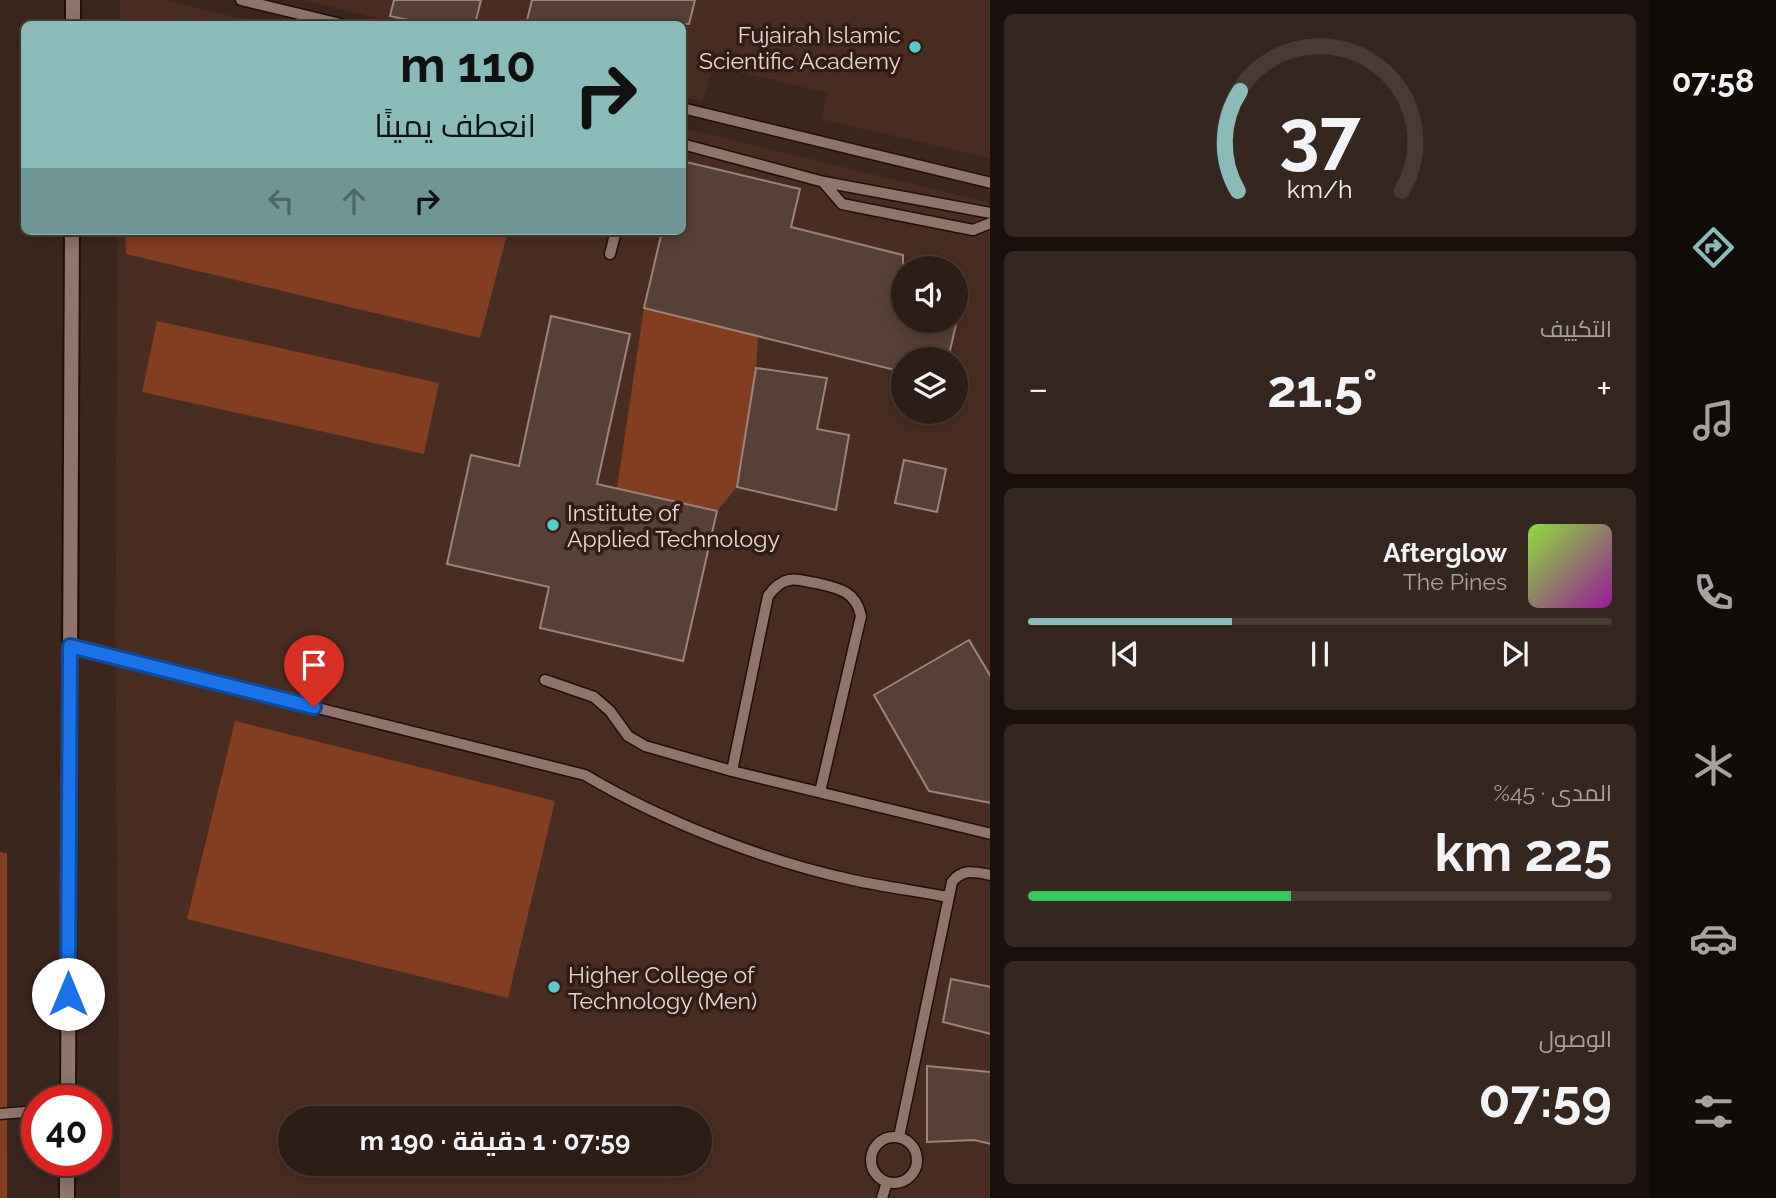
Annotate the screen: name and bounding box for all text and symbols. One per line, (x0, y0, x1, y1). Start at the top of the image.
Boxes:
place label: Fujairah Islamic Scientific Academy (699, 21, 901, 74)
text: 110 m (400, 36, 536, 93)
marker: Fujairah Islamic Scientific Academy (907, 39, 923, 55)
icon: right (560, 49, 651, 140)
text: 07:58 (1672, 62, 1754, 99)
text: 37 (1279, 94, 1361, 179)
text: انعطف يمينًا (374, 107, 536, 144)
text: km/h (1287, 174, 1353, 204)
icon: left (262, 182, 300, 220)
icon: ahead (335, 182, 373, 220)
icon: right (408, 182, 446, 220)
icon: directions (1689, 223, 1738, 272)
map controls (891, 256, 968, 424)
button: sound (891, 256, 968, 333)
text: التكييف (1540, 315, 1612, 342)
button: layers (891, 347, 968, 424)
text: 21.5° (1267, 358, 1378, 419)
text: − (1028, 366, 1048, 411)
text: + (1596, 366, 1612, 411)
icon: music (1689, 396, 1738, 445)
place label: Institute of Applied Technology (567, 499, 780, 552)
marker: Institute of Applied Technology (545, 517, 561, 533)
text: Afterglow (1383, 538, 1507, 568)
text: The Pines (1403, 568, 1507, 595)
icon: phone (1689, 568, 1738, 617)
pin (284, 635, 344, 707)
icon: previous (1106, 635, 1144, 673)
icon: pause (1301, 635, 1339, 673)
icon: next (1496, 635, 1534, 673)
icon: arrive (295, 646, 333, 684)
icon: climate (1689, 741, 1738, 790)
text: المدى · 45% (1493, 779, 1612, 806)
text: 225 km (1435, 822, 1612, 883)
icon: car (1689, 914, 1738, 963)
position arrow (31, 957, 105, 1031)
place label: Higher College of Technology (Men) (568, 961, 757, 1014)
marker: Higher College of Technology (Men) (546, 979, 562, 995)
text: الوصول (1539, 1025, 1612, 1052)
text: 07:59 (1479, 1068, 1612, 1129)
speed limit sign: 40 (21, 1085, 112, 1176)
icon: filters (1689, 1087, 1738, 1136)
text: 07:59 · 1 دقيقة · 190 m (360, 1126, 630, 1156)

